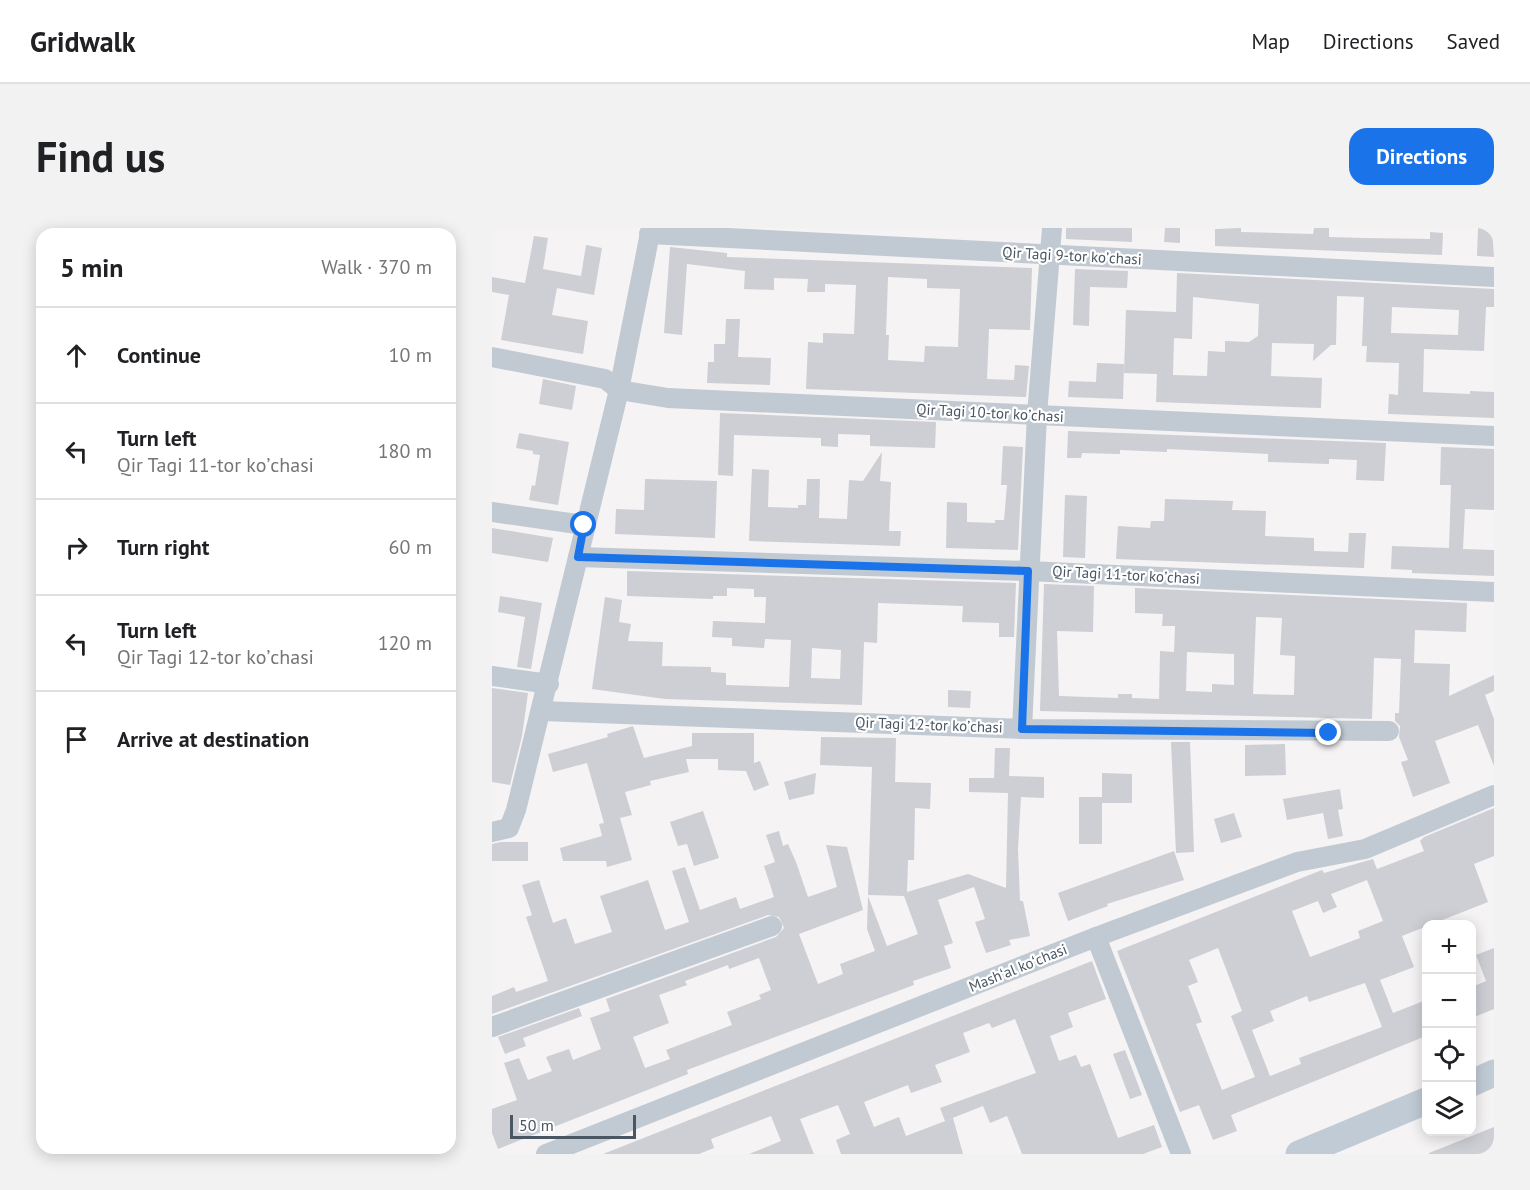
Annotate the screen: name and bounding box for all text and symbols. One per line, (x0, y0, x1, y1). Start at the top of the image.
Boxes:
text: Gridwalk (30, 23, 136, 60)
text: Map (1251, 28, 1290, 55)
text: Directions (1323, 28, 1414, 55)
text: Saved (1447, 28, 1500, 55)
button: Directions (1349, 128, 1494, 185)
text: Find us (36, 129, 165, 184)
street label: Qir Tagi 9-tor koʼchasi (1002, 242, 1142, 269)
text: 5 min (60, 251, 123, 284)
text: Walk · 370 m (321, 254, 432, 280)
icon: ahead (60, 339, 93, 372)
text: Continue (117, 341, 201, 369)
text: 10 m (389, 342, 432, 368)
street label: Qir Tagi 10-tor koʼchasi (916, 399, 1064, 426)
text: Turn left (117, 424, 197, 452)
icon: left (60, 435, 93, 468)
text: 180 m (378, 438, 432, 464)
text: Qir Tagi 11-tor koʼchasi (117, 452, 314, 478)
route start (570, 511, 596, 537)
icon: right (60, 531, 93, 564)
text: Turn right (117, 533, 209, 561)
text: 60 m (389, 534, 432, 560)
street label: Qir Tagi 11-tor koʼchasi (1052, 561, 1200, 588)
text: Turn left (117, 616, 197, 644)
icon: left (60, 627, 93, 660)
text: 120 m (378, 630, 432, 656)
text: Qir Tagi 12-tor koʼchasi (117, 644, 314, 670)
street label: Qir Tagi 12-tor koʼchasi (855, 712, 1003, 737)
route end (1315, 719, 1341, 745)
icon: arrive (60, 723, 93, 756)
text: Arrive at destination (117, 725, 309, 753)
map controls (1422, 920, 1476, 1136)
button: + (1422, 920, 1476, 974)
street label: Mashʻal koʻchasi (966, 939, 1070, 996)
button: − (1422, 974, 1476, 1028)
button: locate (1422, 1028, 1476, 1082)
button: layers (1422, 1082, 1476, 1136)
scale bar (510, 1112, 636, 1140)
text: 50 m (519, 1115, 554, 1135)

